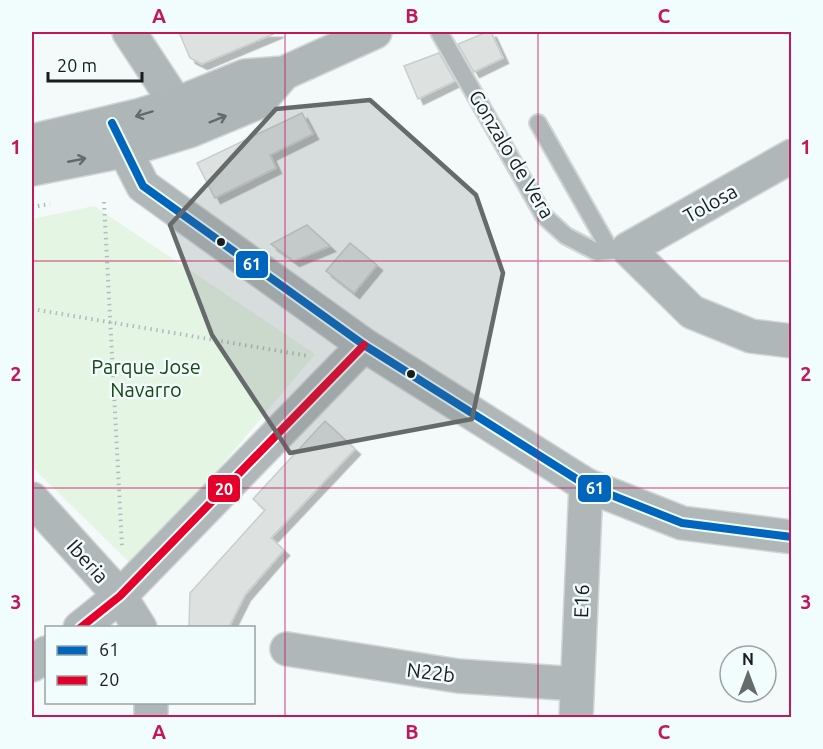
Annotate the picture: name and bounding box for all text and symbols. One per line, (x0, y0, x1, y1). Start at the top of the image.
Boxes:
text: A (152, 4, 166, 27)
text: B (405, 4, 419, 27)
text: C (658, 4, 671, 27)
scale bar (48, 45, 142, 83)
text: 20 m (57, 55, 97, 75)
street label: Gonzalo de Vera (465, 86, 559, 222)
one-way arrow (135, 109, 154, 120)
one-way arrow (209, 113, 227, 124)
text: 1 (10, 135, 22, 158)
text: 1 (800, 135, 812, 158)
one-way arrow (67, 154, 87, 165)
street label: Tolosa (679, 179, 741, 227)
unlabelled marker (215, 236, 227, 248)
line badge: 61 (235, 250, 269, 279)
text: 61 (243, 255, 261, 273)
park label: Parque Jose Navarro (91, 355, 201, 401)
text: 2 (10, 362, 22, 385)
text: 2 (800, 362, 812, 385)
unlabelled marker (405, 368, 417, 380)
line badge: 20 (207, 474, 241, 503)
line badge: 61 (577, 474, 612, 503)
text: 61 (586, 479, 604, 497)
text: 20 (215, 480, 233, 498)
street label: Iberia (63, 535, 113, 587)
street label: E16 (569, 584, 593, 618)
text: 3 (10, 590, 22, 613)
text: 3 (800, 590, 812, 613)
legend (45, 626, 255, 704)
text: 61 (99, 639, 119, 659)
north arrow (718, 644, 778, 704)
text: N (742, 650, 754, 668)
street label: N22b (406, 658, 456, 686)
text: 20 (99, 669, 119, 689)
text: A (152, 720, 166, 743)
text: B (405, 720, 419, 743)
text: C (658, 720, 671, 743)

